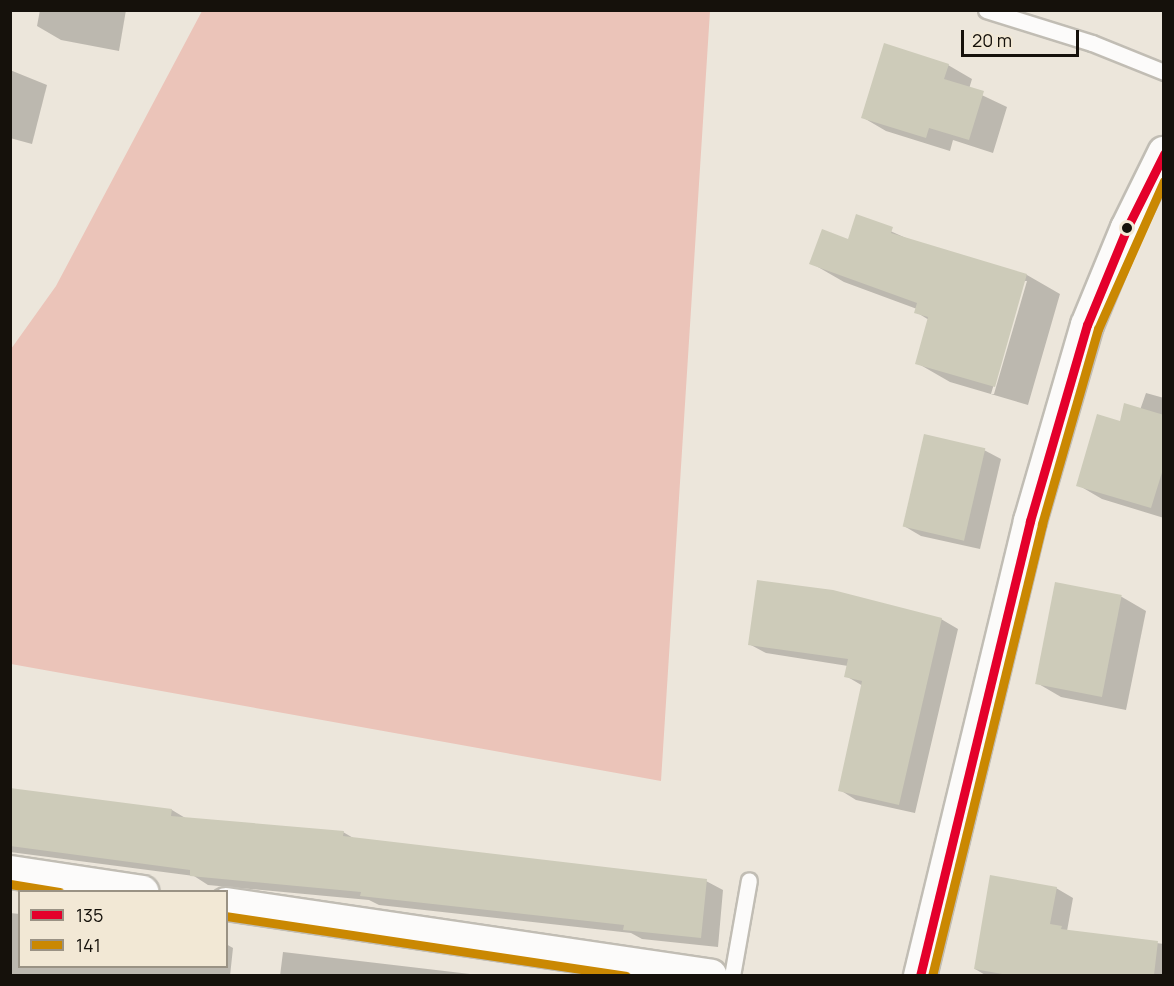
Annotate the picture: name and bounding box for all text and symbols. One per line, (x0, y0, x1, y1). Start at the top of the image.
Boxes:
scale bar (964, 18, 1082, 56)
text: 20 m (972, 28, 1012, 52)
unlabelled marker (1121, 222, 1133, 234)
legend (18, 890, 228, 968)
text: 135 (76, 903, 103, 927)
text: 141 (76, 933, 101, 957)

